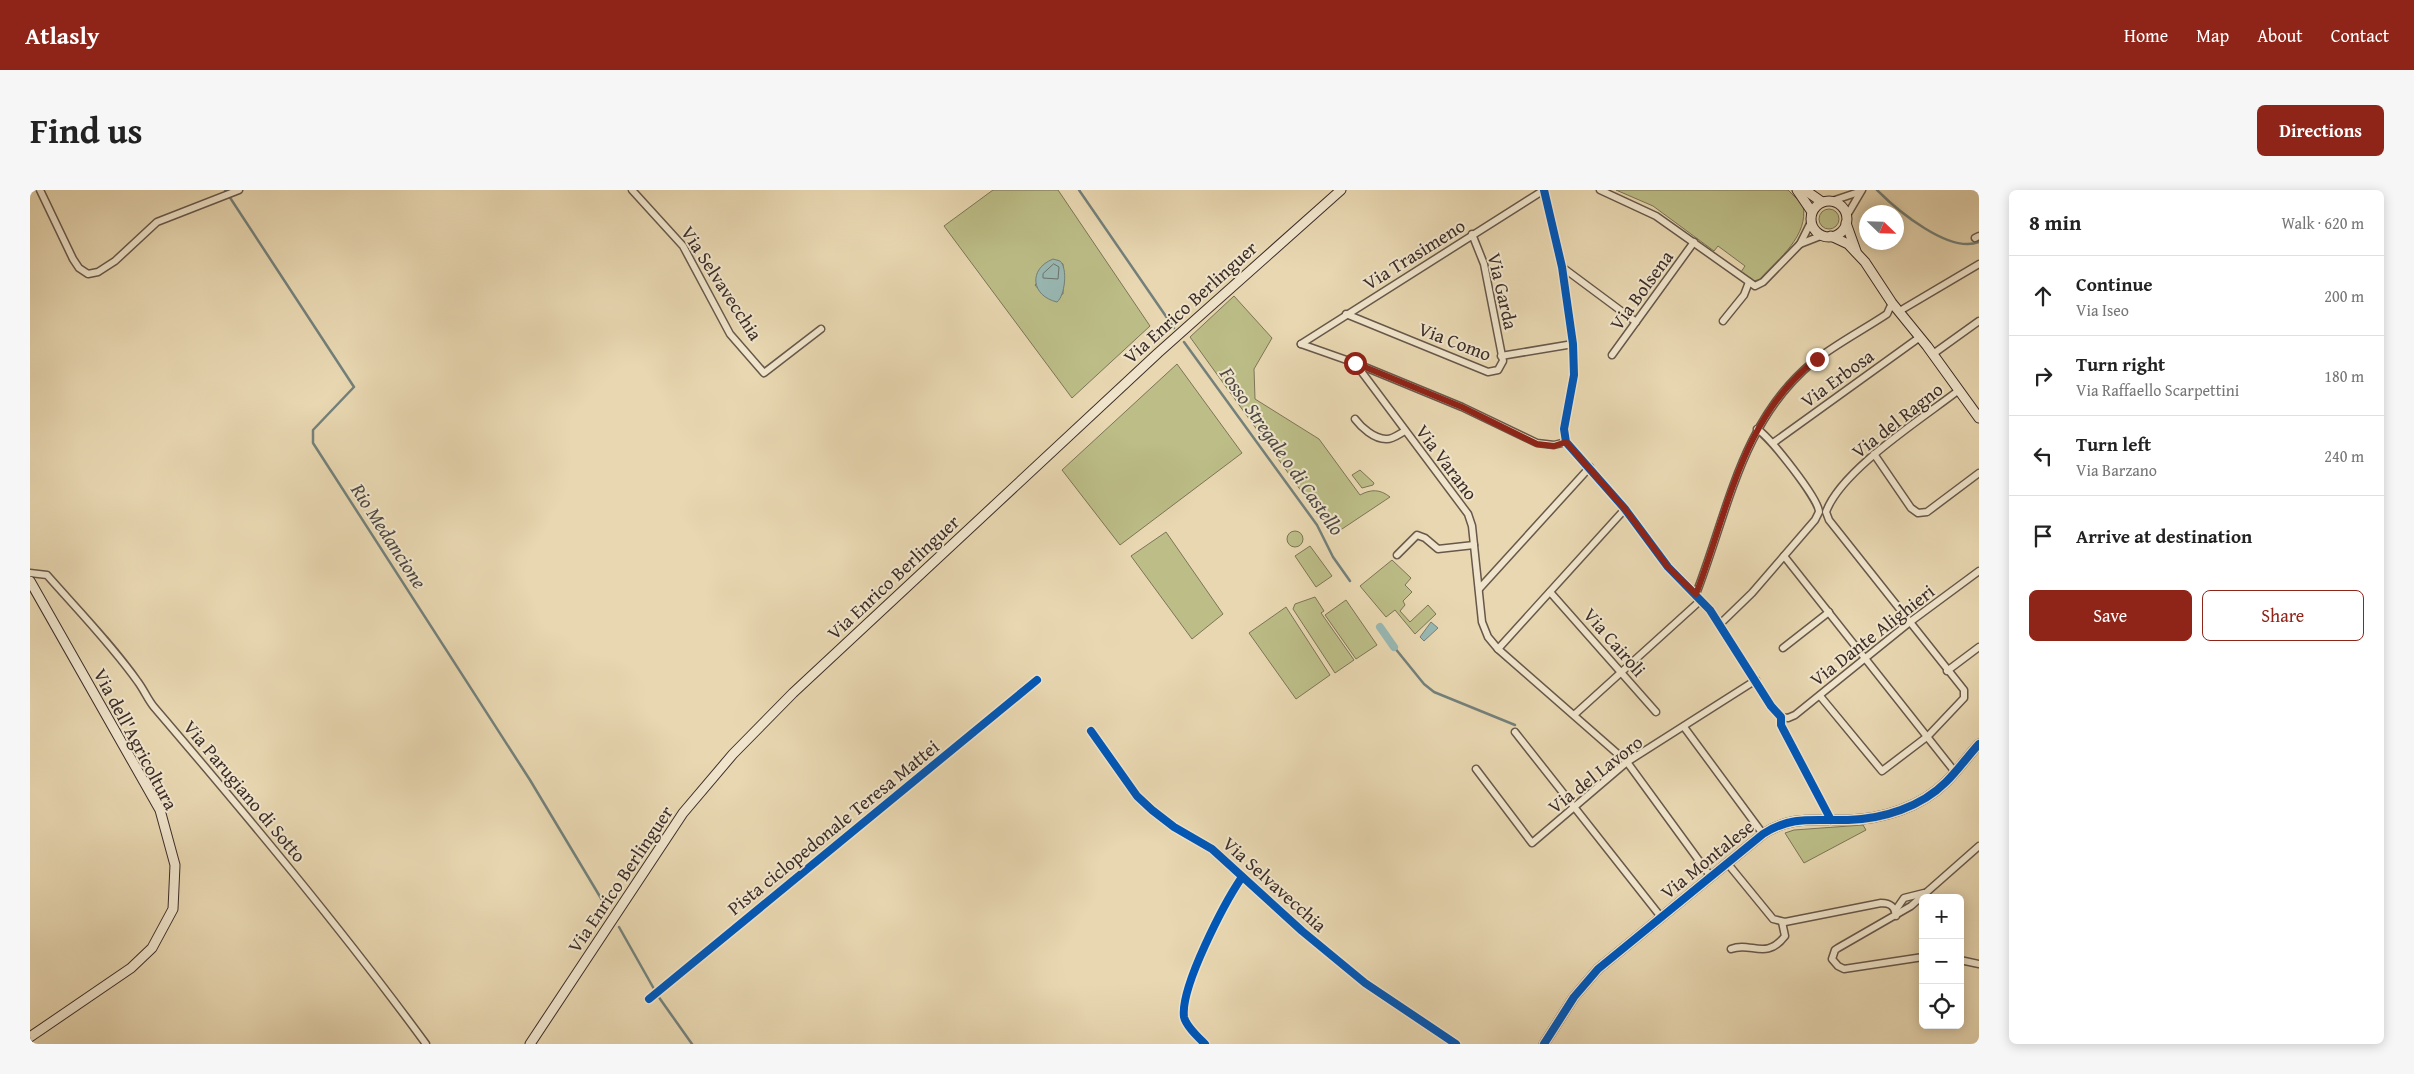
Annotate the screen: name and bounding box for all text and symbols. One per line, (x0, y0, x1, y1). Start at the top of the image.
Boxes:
text: Atlasly (25, 18, 99, 53)
text: Home (2124, 22, 2168, 49)
text: Map (2196, 22, 2229, 49)
text: About (2257, 22, 2303, 49)
text: Contact (2331, 22, 2389, 49)
text: Find us (30, 105, 143, 156)
button: Directions (2257, 105, 2384, 156)
north arrow (1859, 205, 1904, 250)
text: 8 min (2029, 207, 2081, 238)
street label: Via Trasimeno (1357, 211, 1471, 297)
text: Walk · 620 m (2281, 211, 2364, 235)
street label: Via Selvavecchia (674, 220, 770, 346)
street label: Via Enrico Berlinguer (1117, 234, 1263, 370)
street label: Via Bolsena (1602, 244, 1680, 336)
street label: Via Garda (1481, 250, 1525, 332)
text: Continue (2076, 270, 2153, 298)
icon: ahead (2029, 282, 2057, 310)
text: 200 m (2324, 284, 2364, 308)
text: Via Iseo (2076, 298, 2129, 322)
street label: Via Como (1414, 314, 1496, 368)
street label: Via Erbosa (1795, 342, 1879, 414)
route end (1806, 348, 1829, 371)
text: Turn right (2076, 350, 2165, 378)
route start (1344, 352, 1367, 375)
water label: Fosso Stregale o di Castello (1213, 360, 1352, 541)
icon: right (2029, 362, 2057, 390)
text: 180 m (2324, 364, 2364, 388)
street label: Via del Ragno (1845, 375, 1949, 465)
text: Via Raffaello Scarpettini (2076, 378, 2239, 402)
street label: Via Varano (1409, 418, 1485, 506)
text: Turn left (2076, 430, 2151, 458)
icon: left (2029, 442, 2057, 470)
text: 240 m (2324, 444, 2364, 468)
text: Via Barzano (2076, 458, 2157, 482)
water label: Rio Medancione (344, 476, 434, 594)
street label: Via Enrico Berlinguer (821, 508, 966, 646)
icon: arrive (2029, 522, 2057, 550)
text: Arrive at destination (2076, 522, 2252, 550)
street label: Via Dante Alighieri (1804, 577, 1940, 693)
button: Save (2029, 590, 2192, 641)
button: Share (2202, 590, 2364, 641)
street label: Via Cairoli (1577, 601, 1653, 683)
street label: Via dell'Agricoltura (87, 663, 185, 815)
street label: Via Parugiano di Sotto (177, 714, 313, 868)
street label: Via del Lavoro (1542, 728, 1648, 820)
street label: Pista ciclopedonale Teresa Mattei (721, 733, 945, 921)
street label: Via Enrico Berlinguer (560, 800, 680, 958)
street label: Via Montalese (1654, 812, 1760, 906)
street label: Via Selvavecchia (1217, 830, 1333, 938)
map controls (1919, 894, 1964, 1029)
button: + (1919, 894, 1964, 939)
button: − (1919, 939, 1964, 984)
button: locate (1919, 984, 1964, 1029)

